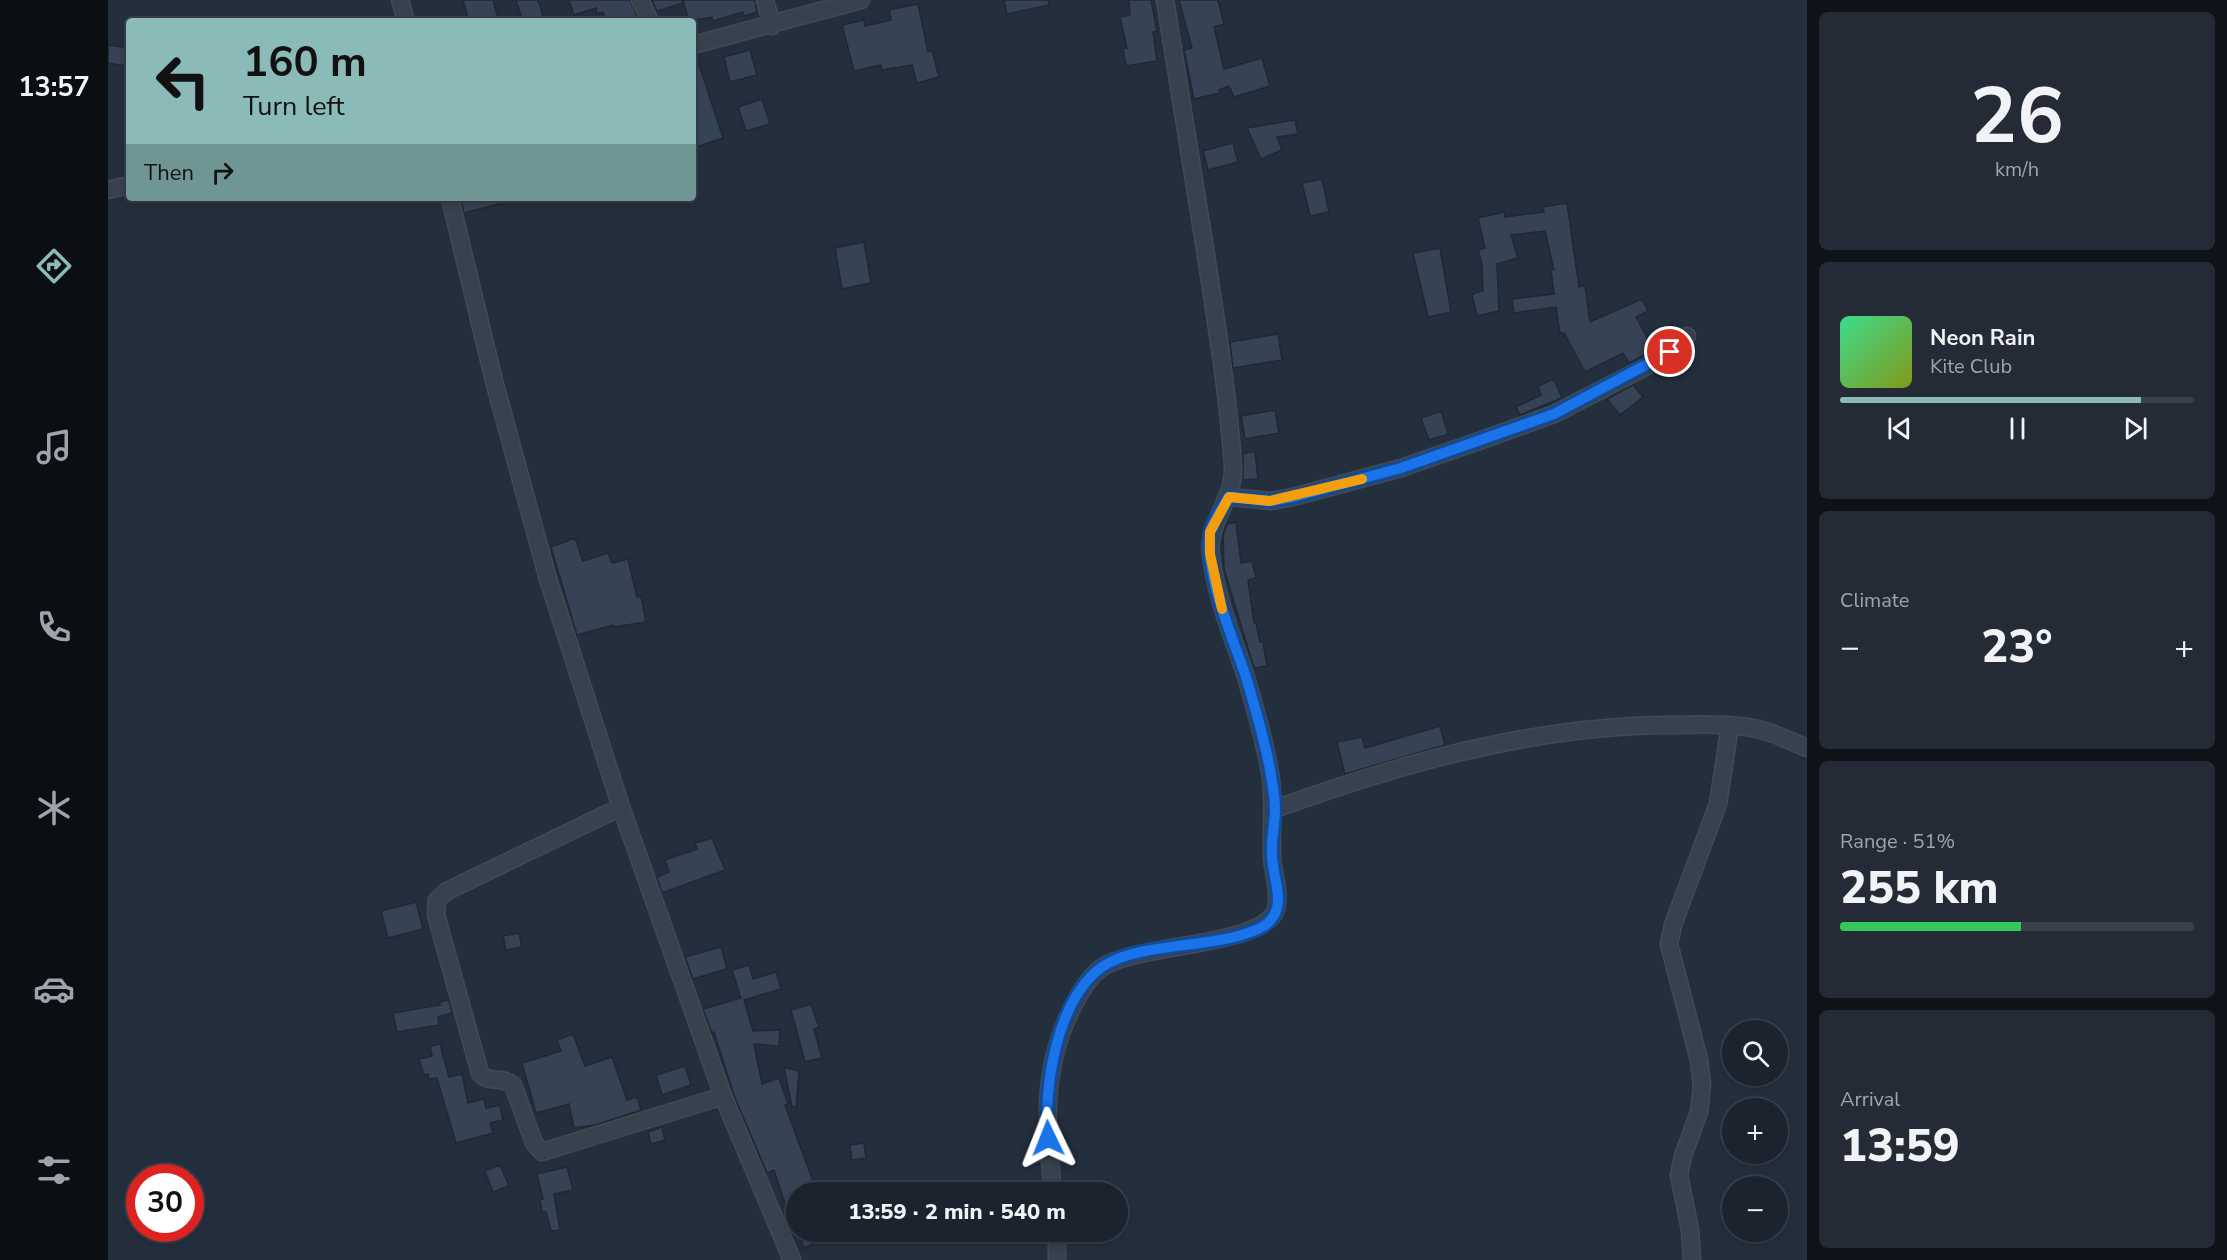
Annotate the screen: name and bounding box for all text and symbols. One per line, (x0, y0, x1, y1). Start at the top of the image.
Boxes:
text: 160 m (243, 34, 367, 91)
icon: left (144, 42, 222, 120)
text: 26 (1970, 63, 2064, 170)
text: 13:57 (18, 69, 90, 106)
text: Turn left (243, 88, 344, 125)
icon: right (206, 156, 239, 189)
text: km/h (1995, 156, 2039, 183)
text: Then (144, 158, 194, 188)
icon: directions (33, 245, 75, 287)
text: Neon Rain (1930, 323, 2035, 353)
pin (1644, 326, 1695, 377)
icon: arrive (1653, 335, 1686, 368)
text: Kite Club (1930, 353, 2012, 380)
icon: previous (1883, 412, 1916, 445)
icon: pause (2001, 412, 2034, 445)
icon: next (2119, 412, 2152, 445)
icon: music (33, 426, 75, 468)
text: Climate (1840, 587, 1909, 614)
icon: phone (33, 606, 75, 648)
text: 23° (1981, 617, 2053, 678)
text: − (1840, 625, 1860, 670)
text: + (2174, 625, 2194, 670)
icon: climate (33, 787, 75, 829)
text: Range · 51% (1840, 828, 1955, 855)
text: 255 km (1840, 858, 1999, 919)
icon: car (33, 968, 75, 1010)
map controls (1722, 1020, 1788, 1242)
button: search (1722, 1020, 1788, 1086)
text: Arrival (1840, 1086, 1900, 1113)
button: + (1722, 1098, 1788, 1164)
position arrow (1016, 1106, 1080, 1170)
text: 13:59 (1840, 1116, 1960, 1177)
icon: filters (33, 1149, 75, 1191)
speed limit sign: 30 (126, 1164, 204, 1242)
button: − (1722, 1176, 1788, 1242)
text: 13:59 · 2 min · 540 m (848, 1197, 1066, 1227)

